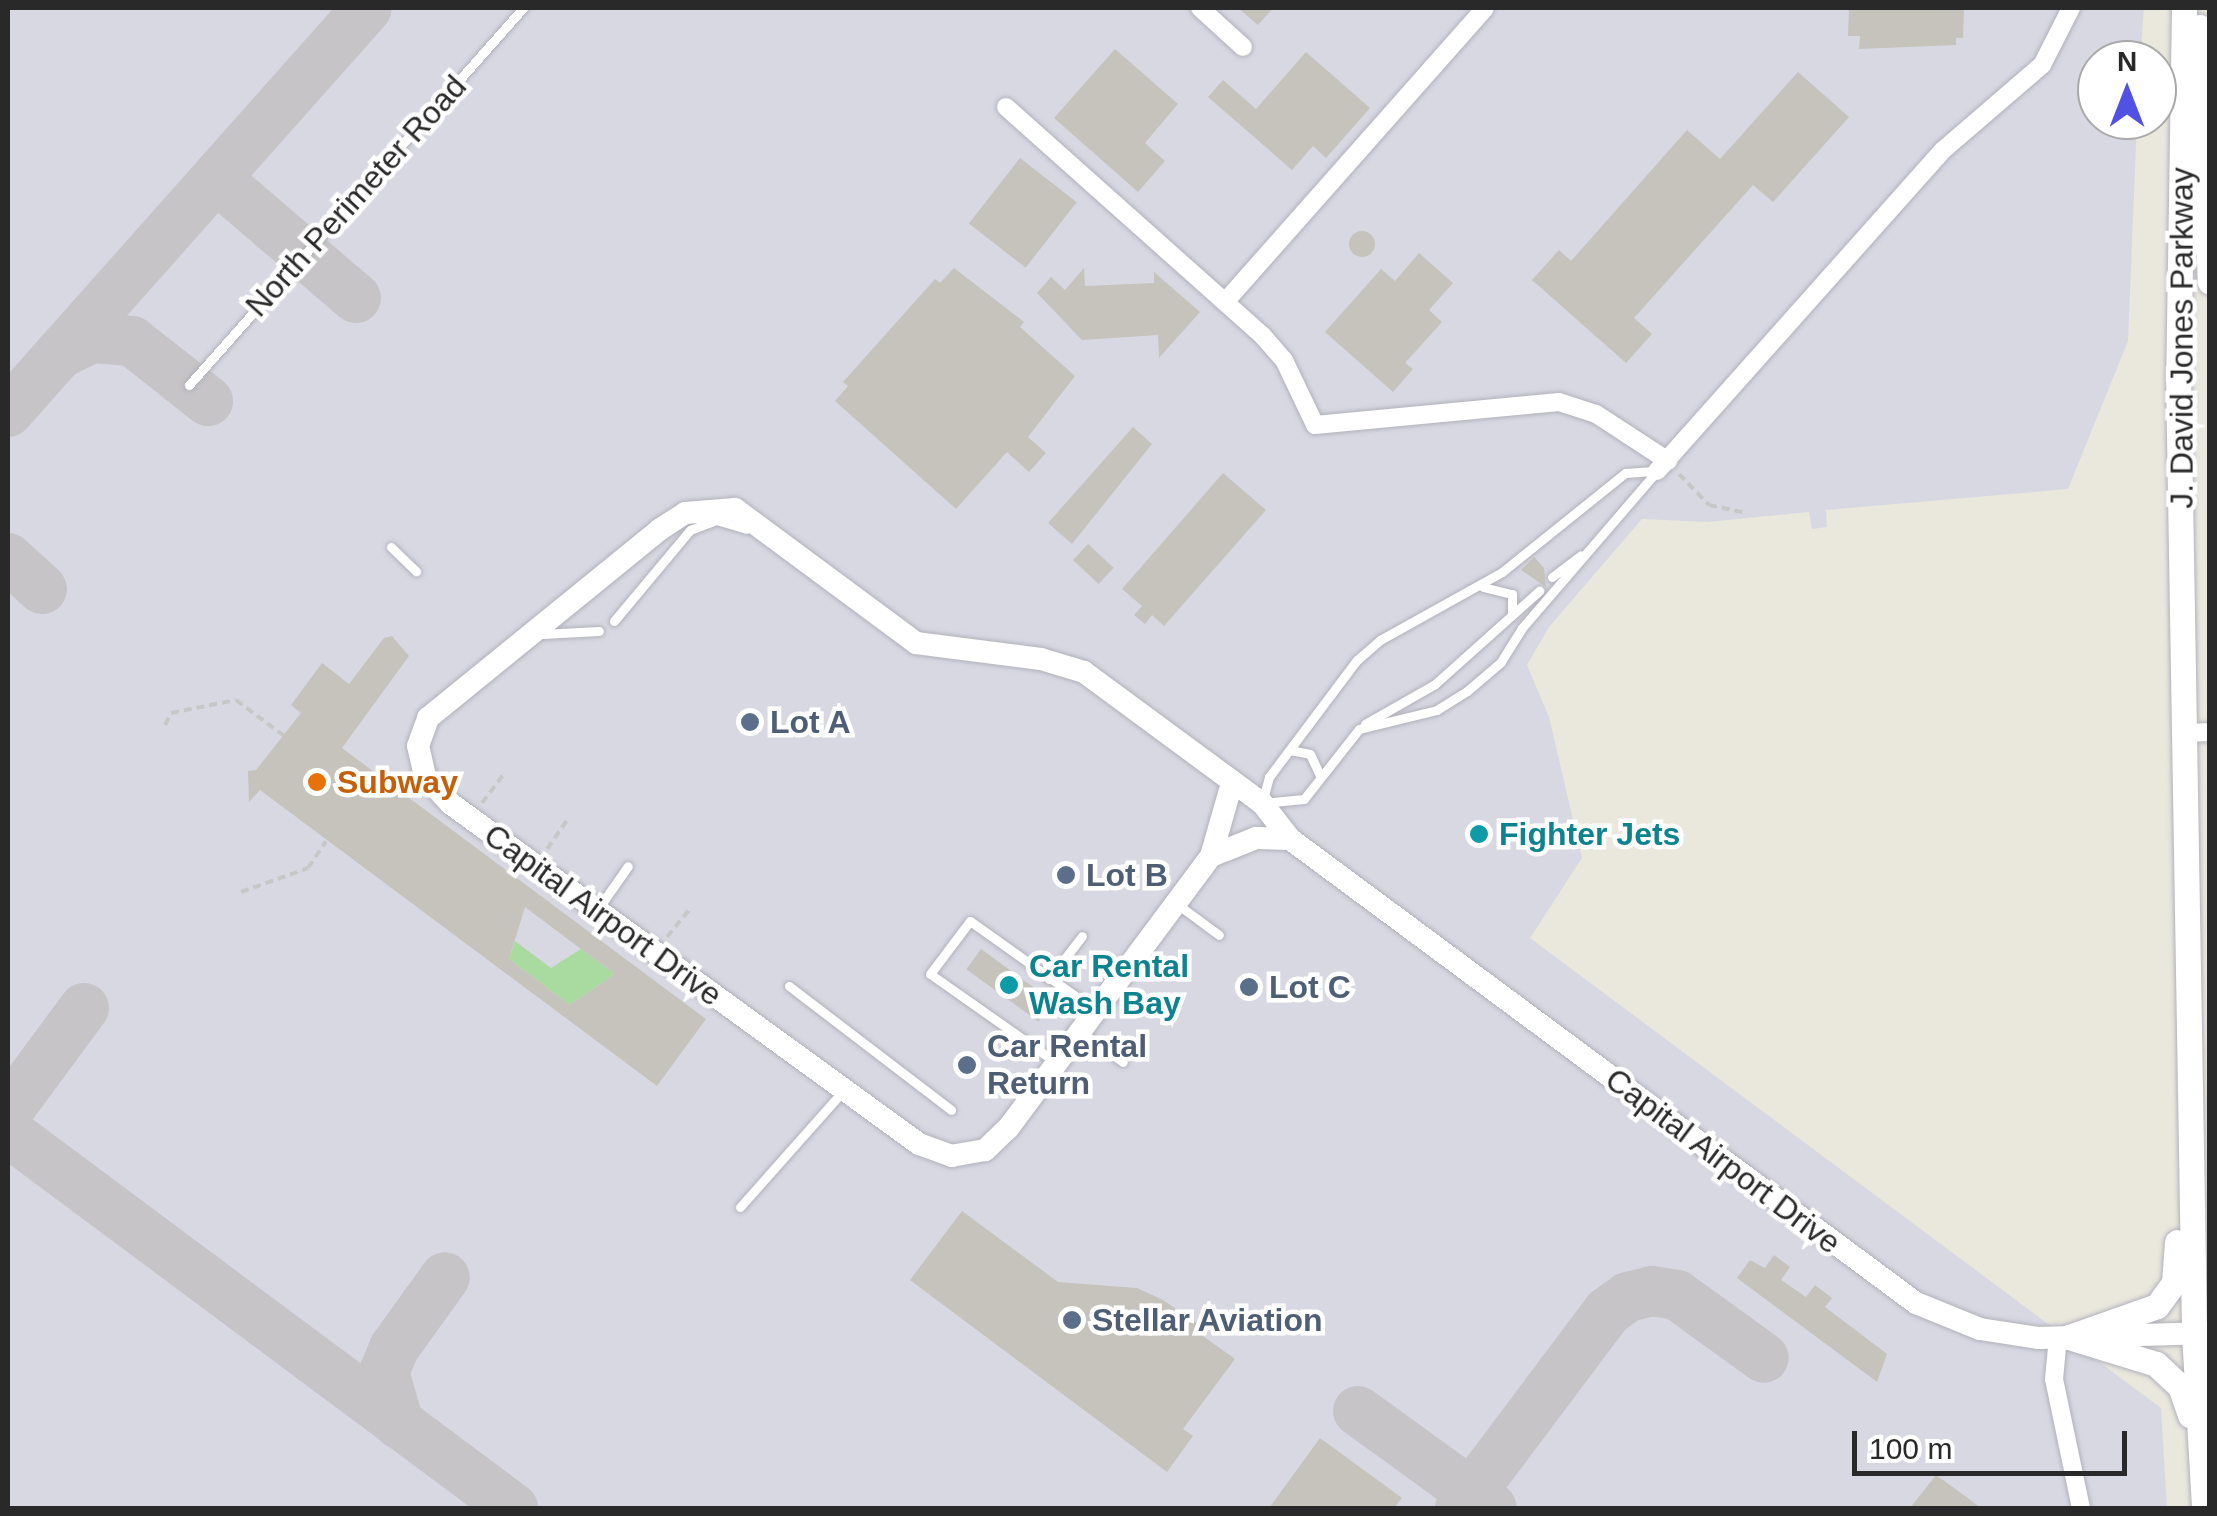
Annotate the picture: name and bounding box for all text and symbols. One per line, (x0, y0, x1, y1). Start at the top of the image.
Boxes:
north arrow (2077, 40, 2177, 140)
text: N (2117, 46, 2137, 77)
street label: North Perimeter Road (238, 68, 474, 324)
street label: J. David Jones Parkway (2163, 167, 2201, 509)
place label: Lot A (770, 703, 852, 741)
marker: Lot A (739, 711, 761, 733)
place label: Subway (337, 763, 458, 801)
marker: Subway (306, 771, 328, 793)
street label: Capital Airport Drive (476, 815, 730, 1015)
place label: Fighter Jets (1499, 815, 1680, 853)
marker: Fighter Jets (1468, 823, 1490, 845)
place label: Lot B (1086, 856, 1168, 894)
marker: Lot B (1055, 864, 1077, 886)
place label: Car Rental Wash Bay (1029, 948, 1189, 1023)
place label: Lot C (1269, 968, 1351, 1006)
marker: Car Rental Wash Bay (998, 974, 1020, 996)
marker: Lot C (1238, 976, 1260, 998)
place label: Car Rental Return (987, 1028, 1147, 1103)
marker: Car Rental Return (956, 1054, 978, 1076)
street label: Capital Airport Drive (1597, 1060, 1849, 1262)
place label: Stellar Aviation (1092, 1301, 1324, 1339)
marker: Stellar Aviation (1061, 1309, 1083, 1331)
scale bar (1857, 1411, 2132, 1473)
text: 100 m (1869, 1432, 1952, 1465)

